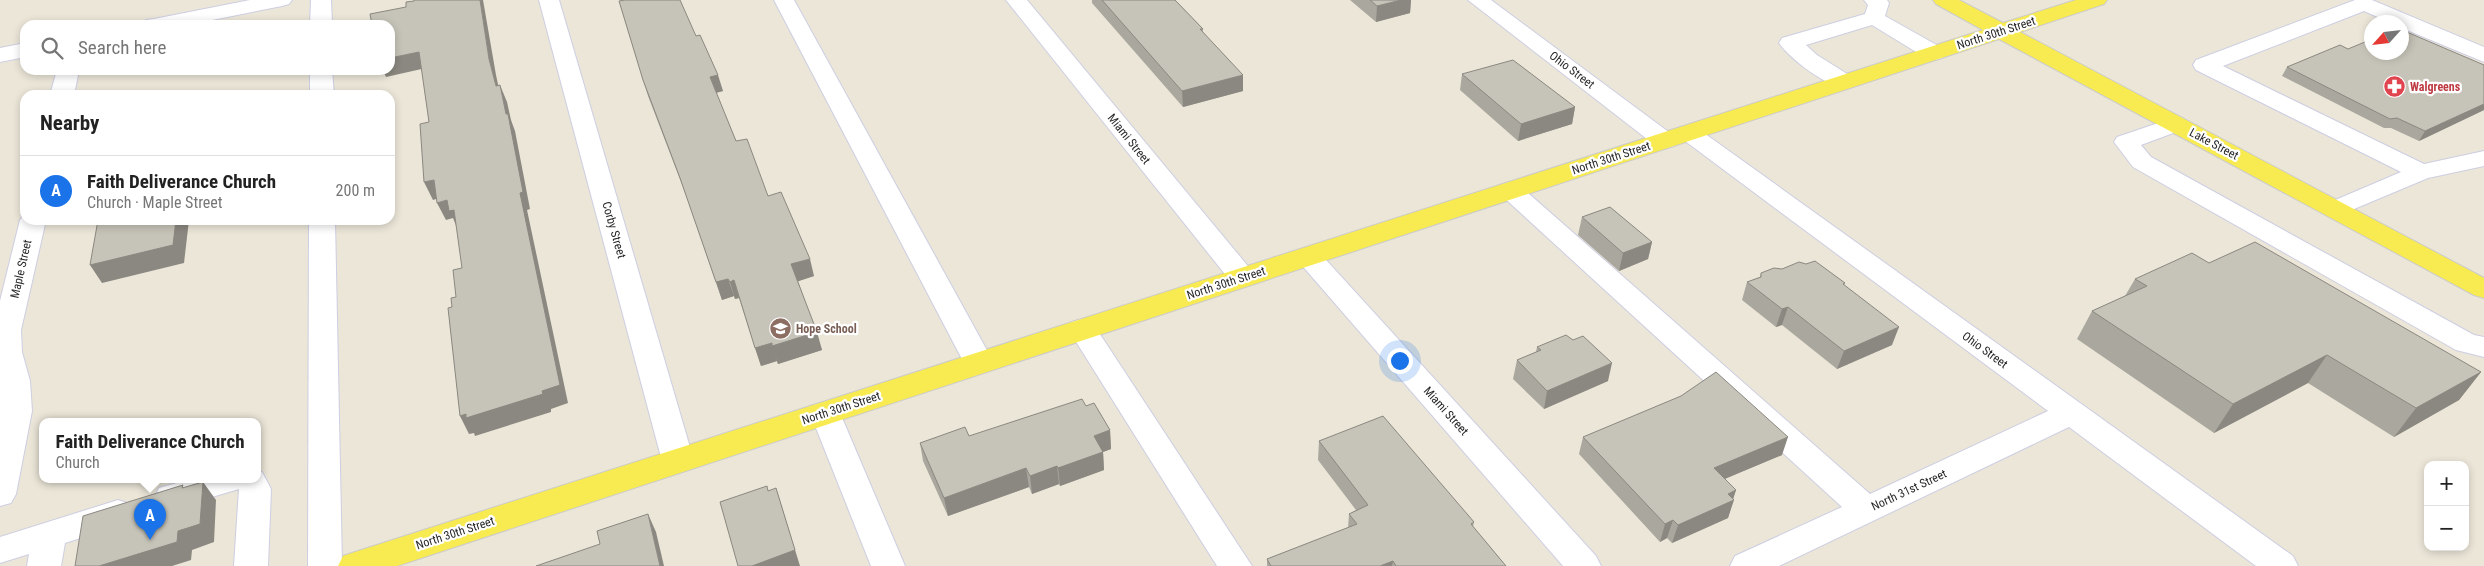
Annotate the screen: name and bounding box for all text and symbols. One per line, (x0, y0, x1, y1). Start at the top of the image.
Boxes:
street label: North 30th Street (1955, 14, 2037, 52)
north arrow (2364, 15, 2409, 60)
search box (20, 20, 395, 75)
icon: search (38, 34, 66, 62)
text: Search here (78, 36, 166, 59)
street label: Ohio Street (1547, 49, 1598, 92)
pharmacy icon: Walgreens (2382, 75, 2406, 99)
place label: Walgreens (2410, 80, 2461, 94)
text: Nearby (40, 111, 99, 135)
street label: Miami Street (1105, 111, 1154, 167)
street label: Lake Street (2187, 125, 2241, 163)
street label: North 30th Street (1570, 139, 1652, 177)
text: Faith Deliverance Church (87, 170, 276, 193)
text: A (51, 181, 61, 200)
text: 200 m (336, 181, 375, 200)
text: Church · Maple Street (87, 193, 223, 212)
street label: Corby Street (599, 200, 629, 260)
street label: Maple Street (7, 238, 35, 300)
street label: North 30th Street (1185, 264, 1267, 302)
school or university icon: Hope School (768, 317, 792, 341)
place label: Hope School (796, 322, 857, 336)
street label: Ohio Street (1960, 329, 2011, 371)
your location (1387, 348, 1413, 374)
street label: Miami Street (1421, 384, 1472, 438)
street label: North 30th Street (800, 389, 882, 427)
popup (39, 418, 261, 483)
text: Faith Deliverance Church (55, 430, 245, 453)
text: Church (55, 453, 100, 472)
map controls (2424, 461, 2469, 551)
button: + (2424, 461, 2469, 506)
street label: North 31st Street (1869, 466, 1949, 514)
pin: A (134, 499, 166, 540)
button: − (2424, 506, 2469, 551)
street label: North 30th Street (414, 514, 496, 552)

